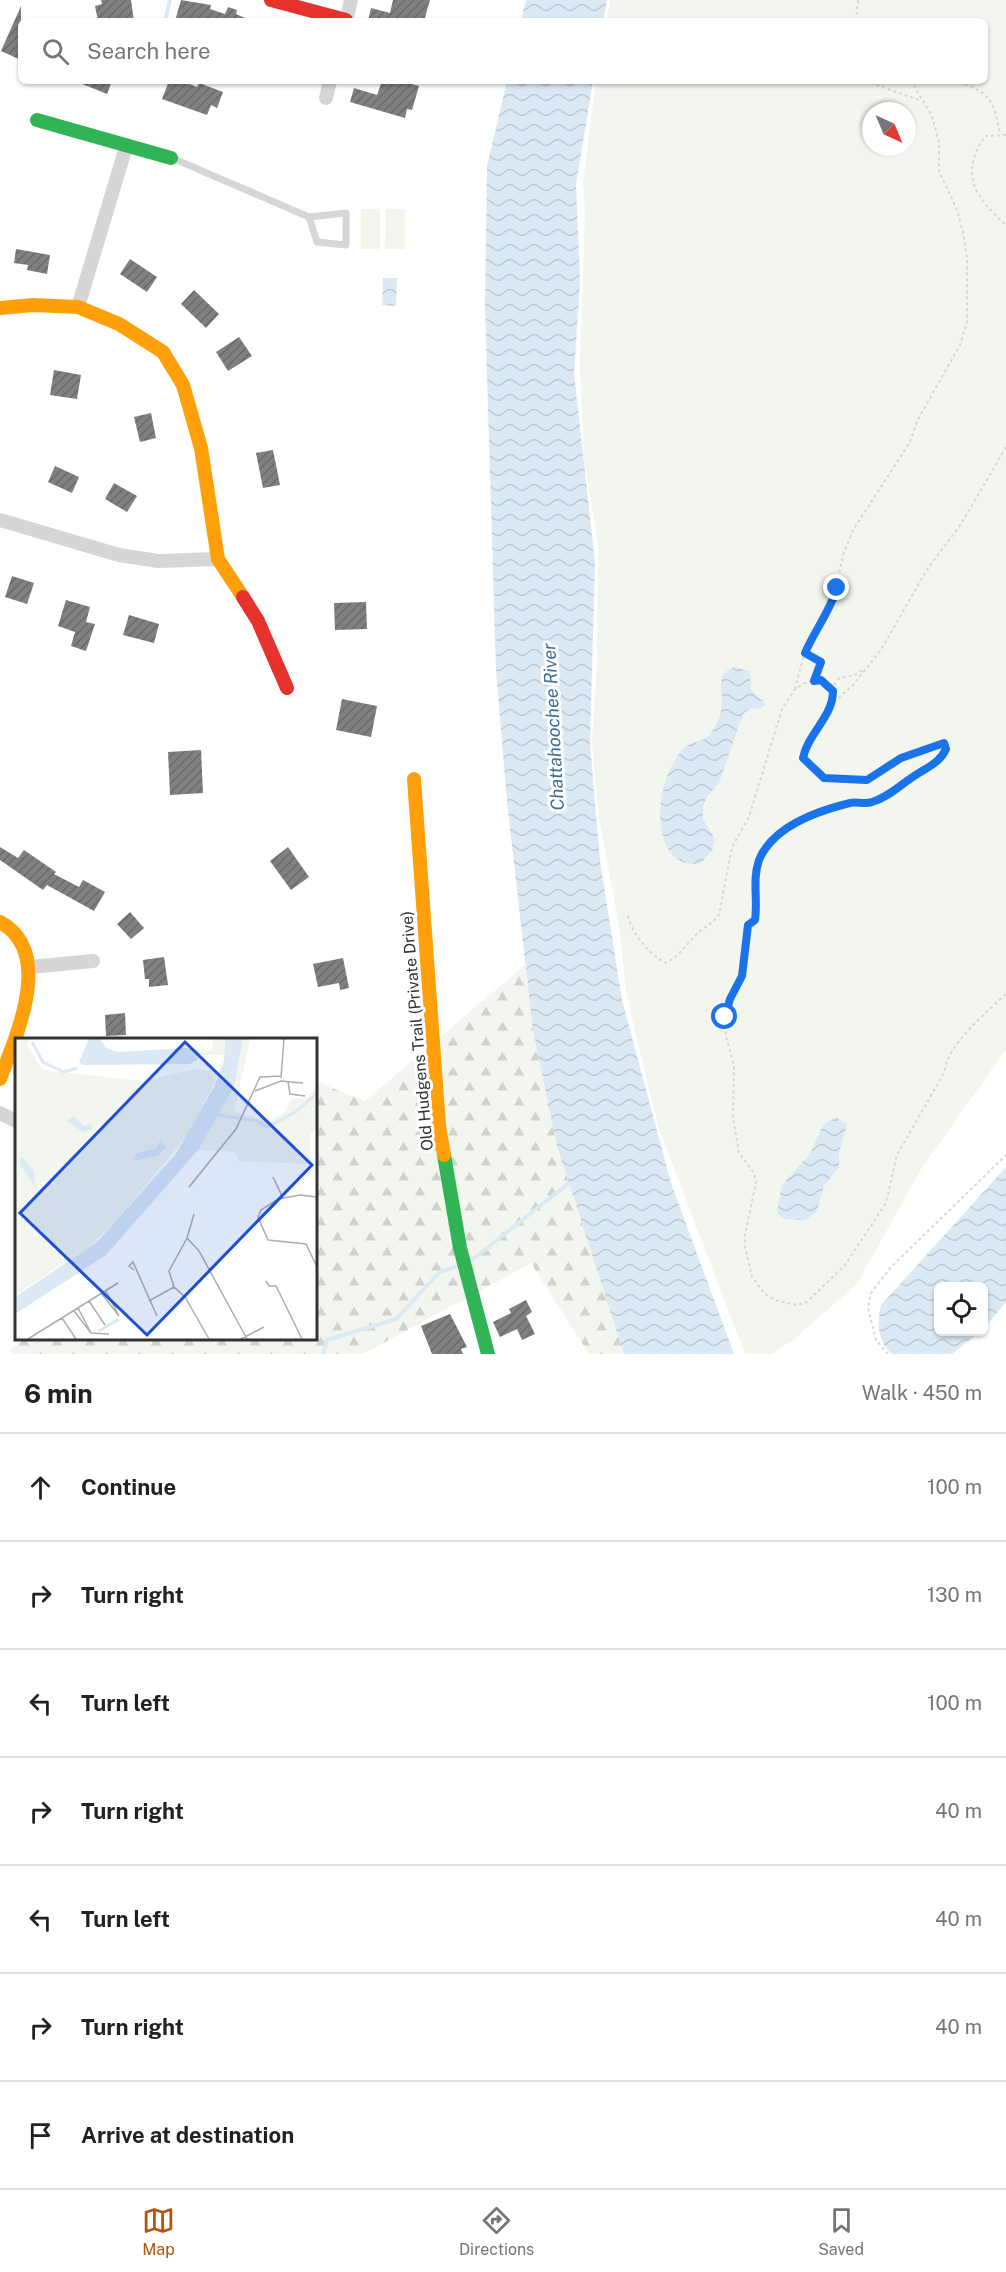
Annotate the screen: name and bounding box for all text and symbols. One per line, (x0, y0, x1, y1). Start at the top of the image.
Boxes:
search box (18, 18, 988, 84)
icon: search (39, 35, 72, 68)
text: Search here (87, 38, 211, 64)
north arrow (862, 102, 916, 156)
route end (823, 574, 849, 600)
water label: Chattahoochee River (538, 643, 568, 811)
street label: Old Hudgens Trail (Private Drive) (397, 910, 437, 1152)
route start (711, 1003, 737, 1029)
inset map (15, 1038, 316, 1339)
map controls (934, 1282, 988, 1336)
button: locate (934, 1282, 988, 1336)
text: 6 min (24, 1378, 93, 1409)
text: Walk · 450 m (862, 1381, 982, 1405)
icon: ahead (24, 1471, 57, 1504)
text: Continue (81, 1474, 176, 1500)
text: 100 m (927, 1475, 982, 1499)
icon: right (24, 1579, 57, 1612)
text: Turn right (81, 1582, 184, 1608)
text: 130 m (927, 1583, 982, 1607)
icon: left (24, 1687, 57, 1720)
text: Turn left (81, 1690, 170, 1716)
text: 100 m (927, 1691, 982, 1715)
icon: right (24, 1795, 57, 1828)
text: Turn right (81, 1798, 184, 1824)
text: 40 m (935, 1799, 982, 1823)
icon: left (24, 1903, 57, 1936)
text: Turn left (81, 1906, 170, 1932)
text: 40 m (935, 1907, 982, 1931)
icon: right (24, 2011, 57, 2044)
text: Turn right (81, 2014, 184, 2040)
text: 40 m (935, 2015, 982, 2039)
icon: arrive (24, 2119, 57, 2152)
text: Arrive at destination (81, 2122, 294, 2148)
tab: Map (142, 2204, 175, 2259)
tab: Directions (459, 2204, 534, 2259)
tab: Saved (818, 2204, 864, 2259)

